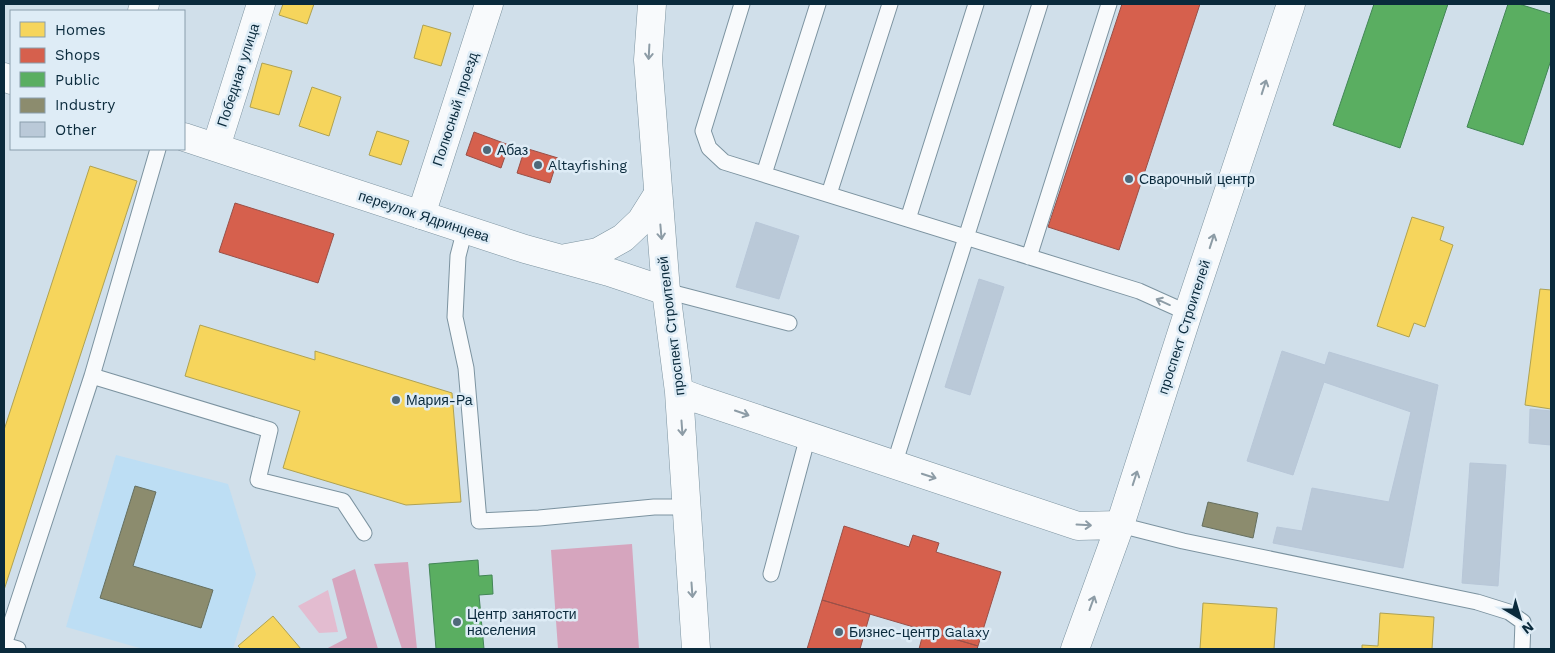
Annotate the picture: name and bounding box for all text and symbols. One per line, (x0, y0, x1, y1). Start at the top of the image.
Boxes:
legend (10, 10, 185, 150)
text: Homes (55, 21, 106, 39)
street label: Победная улица (214, 21, 262, 129)
one-way arrow (644, 44, 653, 60)
text: Shops (55, 46, 100, 64)
street label: Полюсный проезд (429, 50, 481, 168)
text: Public (55, 71, 100, 89)
one-way arrow (1259, 79, 1269, 95)
text: Industry (55, 96, 116, 114)
text: Other (55, 121, 97, 139)
place label: Абаз (497, 142, 528, 158)
marker: Абаз (481, 144, 493, 156)
place label: Altayfishing (548, 157, 628, 173)
marker: Altayfishing (532, 159, 544, 171)
place label: Сварочный центр (1139, 171, 1255, 187)
marker: Сварочный центр (1123, 173, 1135, 185)
street label: переулок Ядринцева (356, 187, 492, 245)
one-way arrow (656, 224, 666, 240)
one-way arrow (1208, 233, 1217, 249)
street label: проспект Строителей (655, 255, 687, 397)
street label: проспект Строителей (1155, 258, 1213, 396)
one-way arrow (1156, 297, 1171, 307)
place label: Мария-Ра (406, 392, 473, 408)
marker: Мария-Ра (390, 394, 402, 406)
one-way arrow (734, 409, 749, 418)
one-way arrow (678, 420, 687, 436)
one-way arrow (1131, 471, 1140, 487)
one-way arrow (921, 472, 936, 481)
one-way arrow (1075, 520, 1091, 530)
one-way arrow (688, 582, 697, 598)
north arrow (1495, 593, 1545, 643)
one-way arrow (1088, 596, 1097, 612)
place label: Центр занятости населения (467, 606, 577, 638)
marker: Центр занятости населения (451, 616, 463, 628)
text: N (1519, 619, 1537, 638)
place label: Бизнес-центр Galaxy (849, 624, 990, 640)
marker: Бизнес-центр Galaxy (833, 626, 845, 638)

